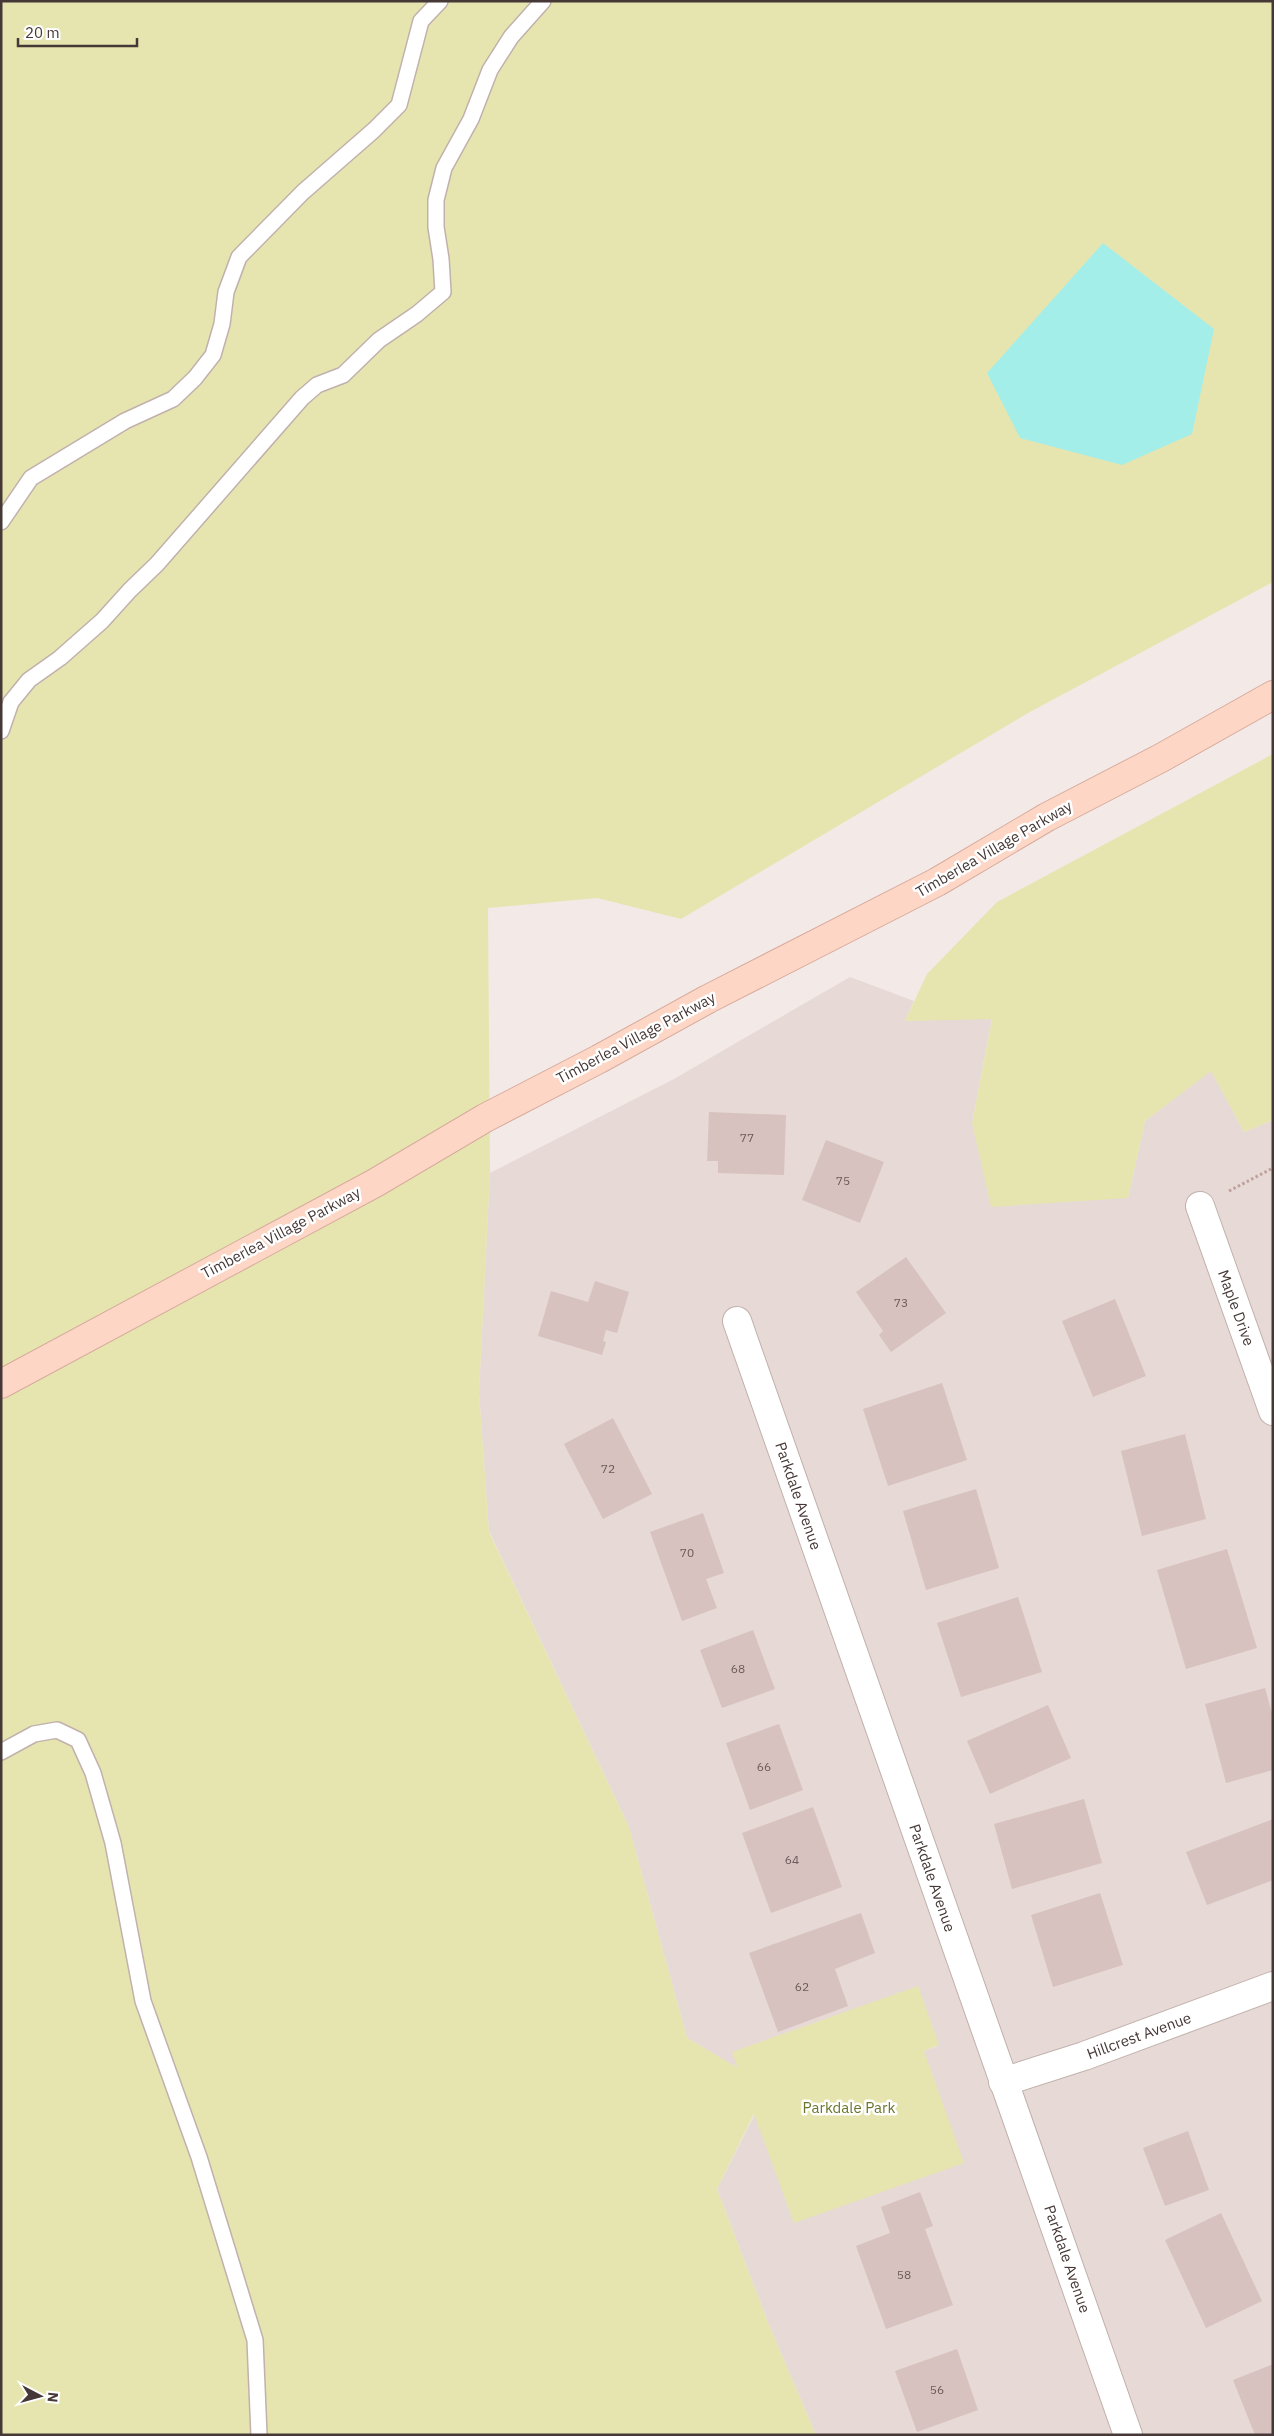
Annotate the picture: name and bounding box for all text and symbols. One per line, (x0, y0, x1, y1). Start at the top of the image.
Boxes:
scale bar (18, 15, 136, 47)
text: 20 m (25, 23, 60, 42)
street label: Timberlea Village Parkway (912, 796, 1076, 901)
street label: Timberlea Village Parkway (553, 987, 719, 1088)
house number: 77 (740, 1130, 754, 1145)
house number: 75 (836, 1173, 850, 1188)
street label: Timberlea Village Parkway (198, 1182, 364, 1283)
street label: Maple Drive (1214, 1267, 1259, 1348)
house number: 73 (894, 1295, 908, 1310)
street label: Parkdale Avenue (771, 1439, 826, 1552)
house number: 72 (601, 1461, 615, 1476)
house number: 70 (680, 1545, 694, 1560)
house number: 68 (731, 1661, 745, 1676)
house number: 66 (757, 1759, 771, 1774)
street label: Parkdale Avenue (905, 1821, 960, 1934)
house number: 64 (785, 1852, 799, 1867)
house number: 62 (795, 1979, 809, 1994)
street label: Hillcrest Avenue (1084, 2008, 1194, 2063)
park label: Parkdale Park (802, 2098, 896, 2117)
street label: Parkdale Avenue (1040, 2202, 1095, 2315)
house number: 58 (897, 2267, 911, 2282)
north arrow (15, 2371, 65, 2421)
house number: 56 (930, 2382, 944, 2397)
text: N (43, 2391, 62, 2403)

